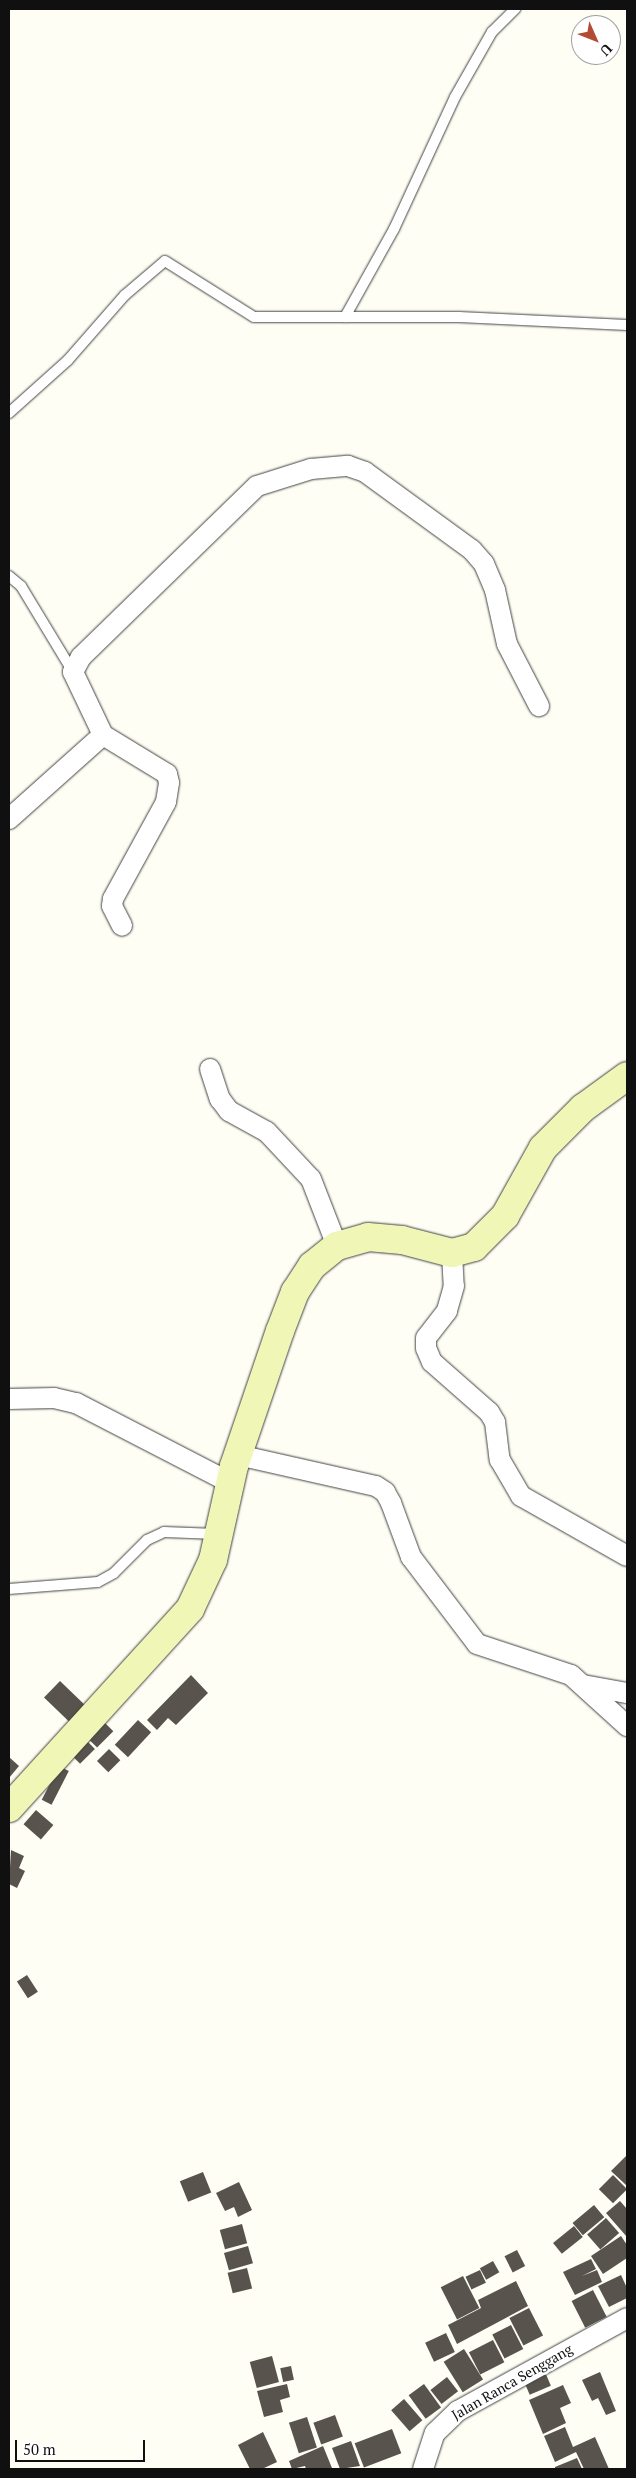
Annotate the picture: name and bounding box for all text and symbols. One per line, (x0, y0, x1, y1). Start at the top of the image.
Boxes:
north arrow (571, 15, 621, 65)
text: U (596, 40, 617, 60)
street label: Jalan Ranca Senggang (449, 2341, 575, 2423)
scale bar (18, 2430, 148, 2462)
text: 50 m (23, 2439, 56, 2459)

